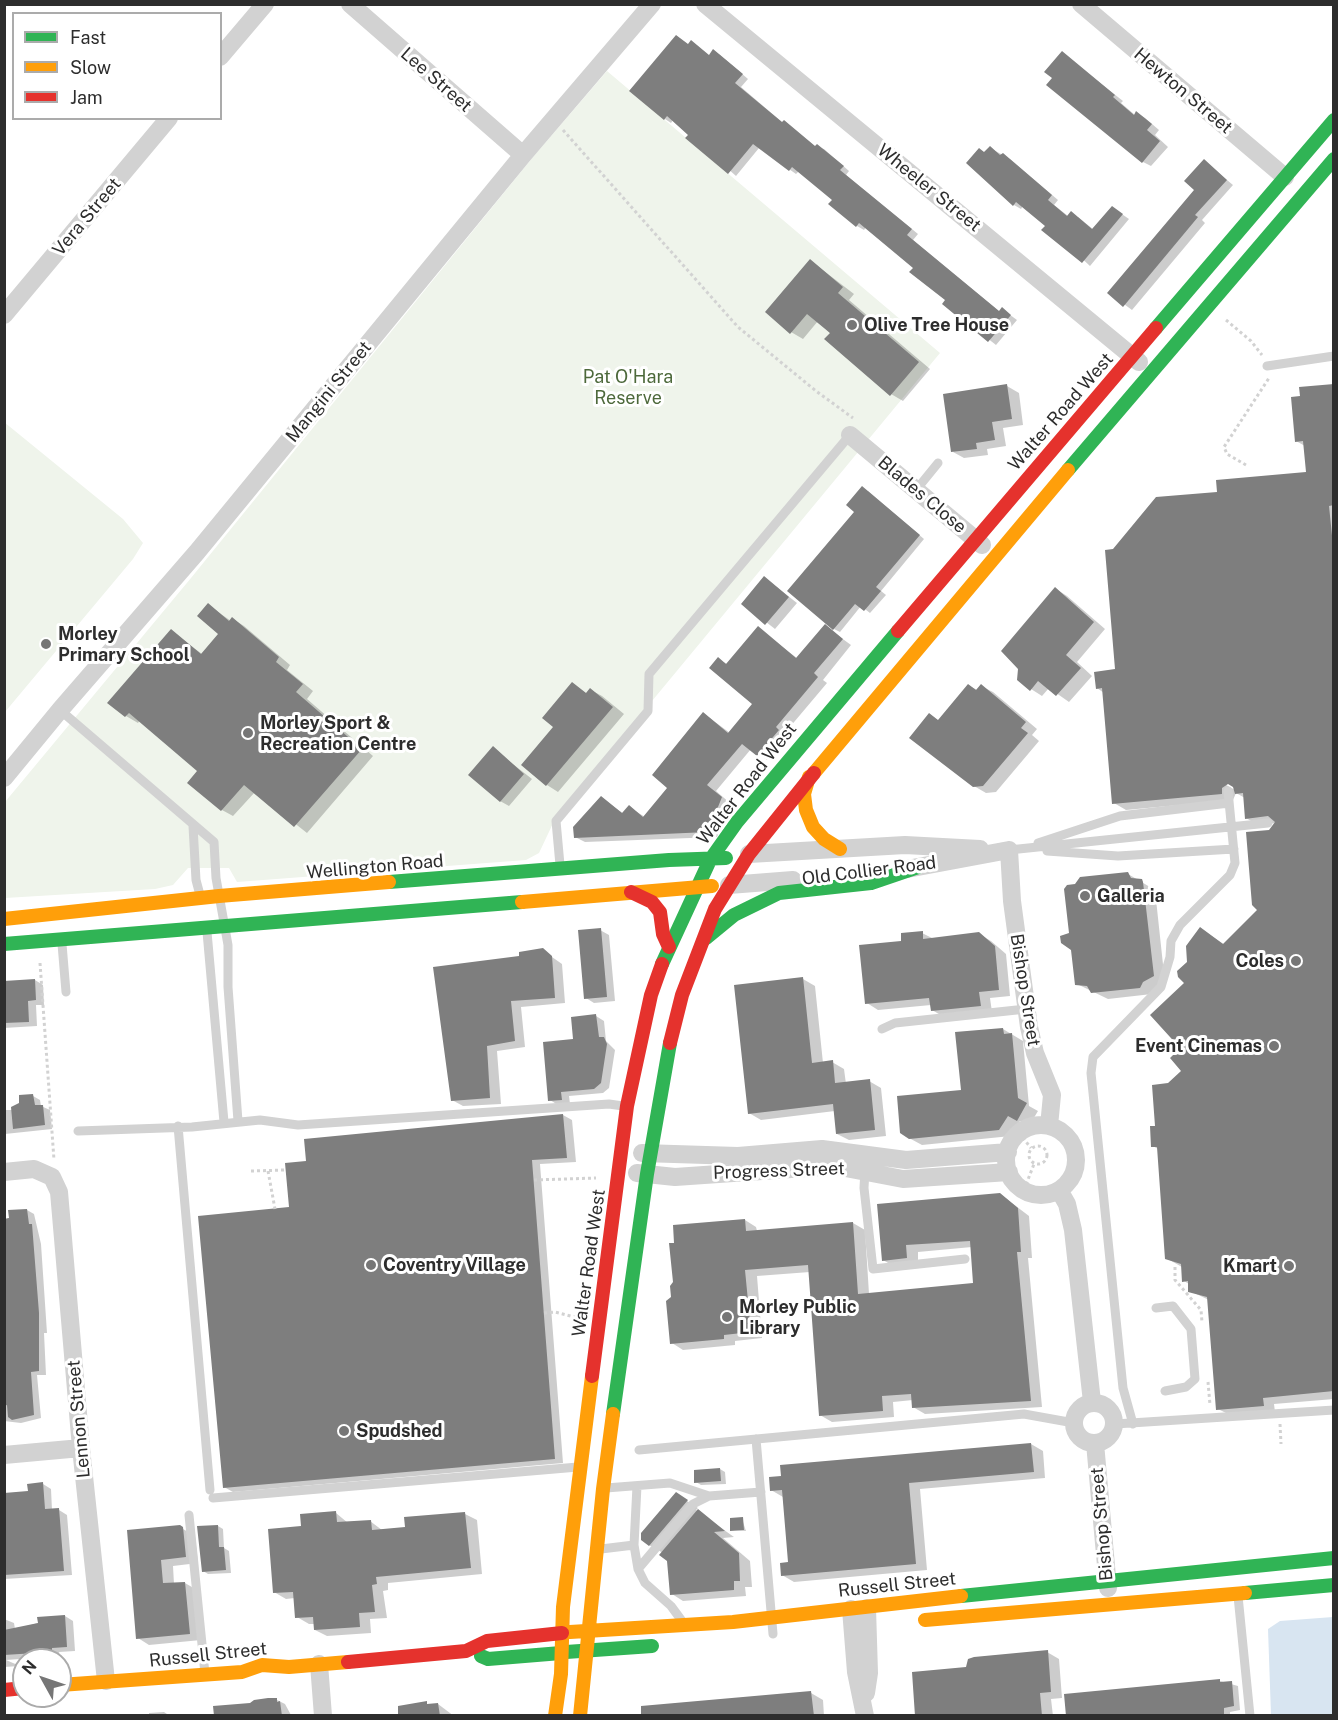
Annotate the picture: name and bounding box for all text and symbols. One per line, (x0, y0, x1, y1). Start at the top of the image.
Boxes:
legend (12, 12, 222, 120)
text: Fast (70, 27, 106, 48)
street label: Lee Street (396, 43, 476, 117)
street label: Hewton Street (1129, 43, 1237, 139)
text: Slow (70, 57, 111, 78)
text: Jam (70, 87, 103, 108)
street label: Wheeler Street (873, 140, 985, 236)
street label: Vera Street (48, 174, 126, 260)
place label: Olive Tree House (864, 314, 1009, 336)
marker: Olive Tree House (845, 318, 859, 332)
street label: Mangini Street (282, 337, 376, 447)
street label: Walter Road West (1004, 349, 1118, 475)
park label: Pat O'Hara Reserve (583, 366, 673, 409)
street label: Blades Close (873, 452, 971, 538)
place label: Morley Primary School (58, 623, 190, 666)
marker: Morley Primary School (39, 637, 53, 651)
place label: Morley Sport & Recreation Centre (260, 712, 416, 754)
street label: Walter Road West (693, 719, 801, 849)
marker: Morley Sport & Recreation Centre (241, 726, 255, 740)
street label: Wellington Road (305, 850, 445, 884)
street label: Old Collier Road (801, 852, 937, 890)
place label: Galleria (1097, 885, 1165, 907)
marker: Galleria (1078, 889, 1092, 903)
street label: Bishop Street (1005, 932, 1045, 1048)
place label: Coles (1235, 950, 1284, 972)
marker: Coles (1289, 954, 1303, 968)
place label: Event Cinemas (1135, 1035, 1262, 1057)
marker: Event Cinemas (1267, 1039, 1281, 1053)
street label: Progress Street (713, 1158, 845, 1184)
street label: Walter Road West (568, 1188, 610, 1338)
place label: Coventry Village (383, 1254, 526, 1276)
place label: Kmart (1223, 1255, 1277, 1277)
marker: Coventry Village (364, 1258, 378, 1272)
marker: Kmart (1282, 1259, 1296, 1273)
place label: Morley Public Library (739, 1296, 857, 1338)
marker: Morley Public Library (720, 1310, 734, 1324)
street label: Lennon Street (63, 1359, 95, 1479)
place label: Spudshed (356, 1420, 442, 1442)
marker: Spudshed (337, 1424, 351, 1438)
street label: Bishop Street (1086, 1466, 1118, 1582)
street label: Russell Street (837, 1568, 957, 1602)
street label: Russell Street (148, 1638, 268, 1672)
north arrow (12, 1648, 72, 1708)
text: N (18, 1656, 41, 1678)

